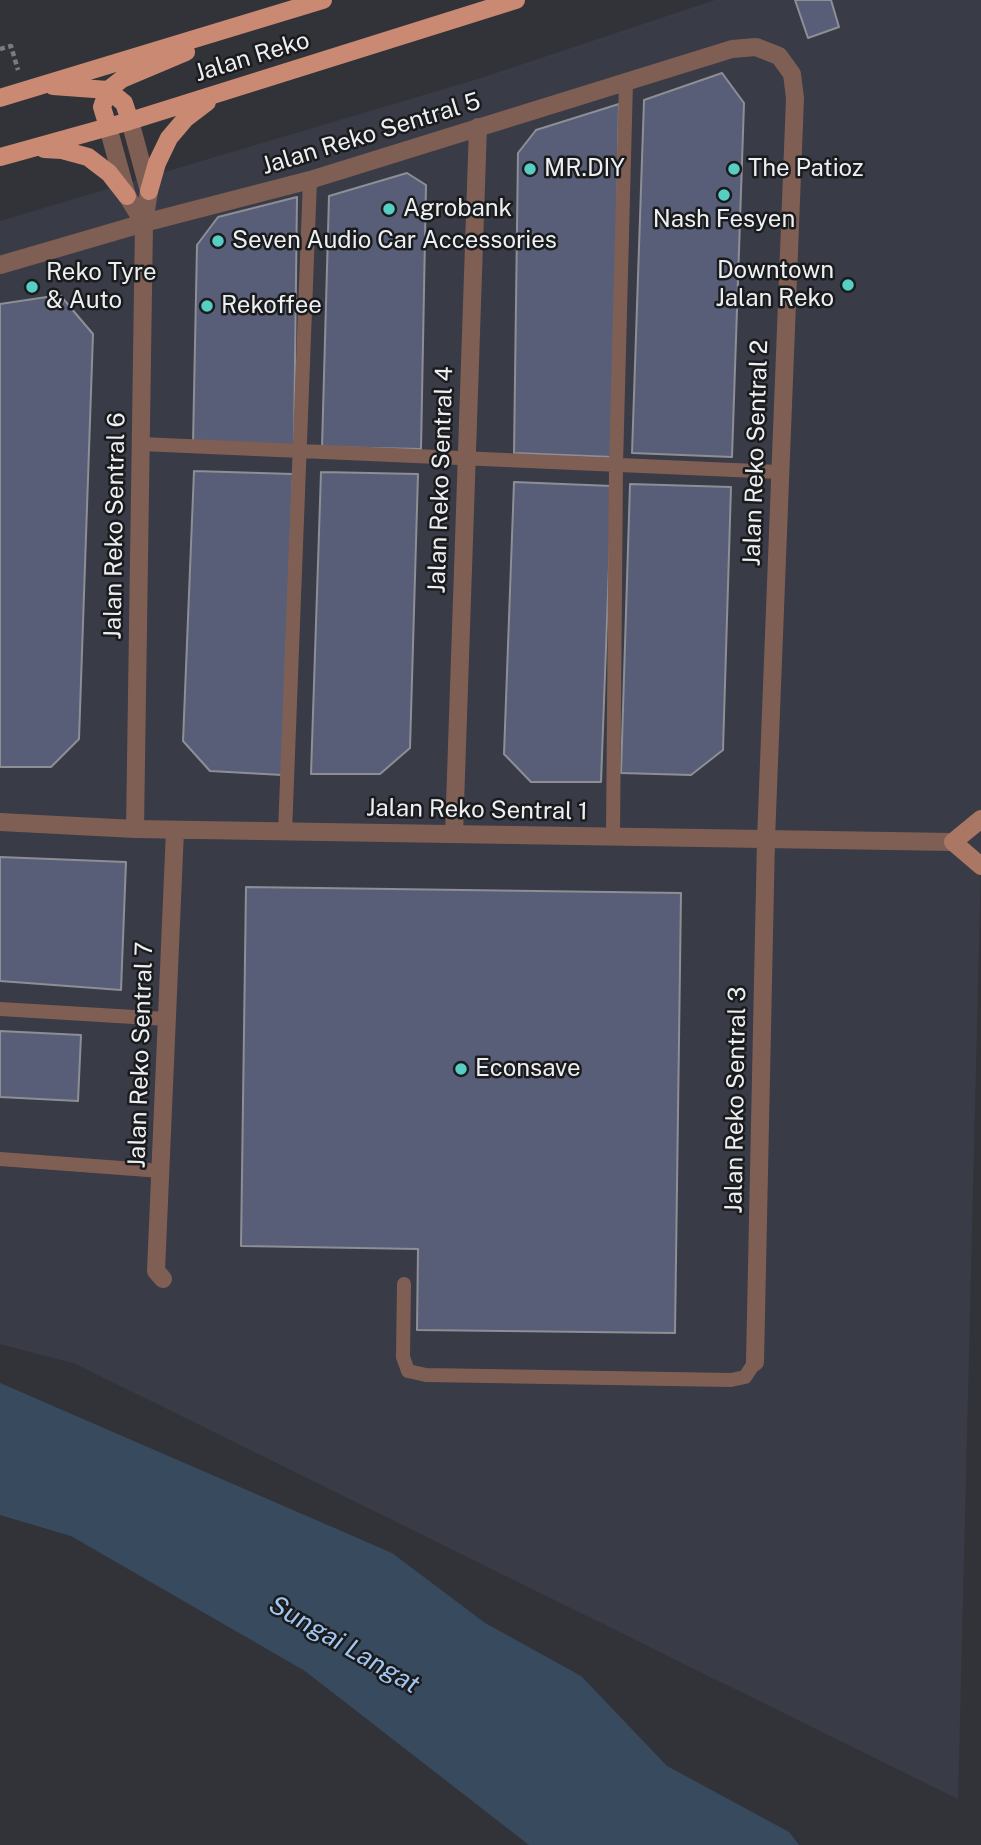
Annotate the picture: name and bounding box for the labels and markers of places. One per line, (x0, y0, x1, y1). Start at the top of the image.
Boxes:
place label: MR.DIY (544, 155, 625, 183)
place label: The Patioz (748, 155, 863, 183)
marker: MR.DIY (522, 161, 538, 177)
marker: The Patioz (726, 161, 742, 177)
marker: Nash Fesyen (716, 187, 732, 203)
place label: Agrobank (403, 195, 512, 223)
marker: Agrobank (381, 201, 397, 217)
place label: Nash Fesyen (653, 206, 795, 234)
place label: Seven Audio Car Accessories (232, 227, 557, 255)
marker: Seven Audio Car Accessories (210, 233, 226, 249)
place label: Downtown Jalan Reko (715, 257, 834, 313)
place label: Reko Tyre & Auto (46, 259, 157, 315)
marker: Downtown Jalan Reko (840, 277, 856, 293)
marker: Reko Tyre & Auto (24, 279, 40, 295)
place label: Rekoffee (221, 292, 322, 320)
marker: Rekoffee (199, 298, 215, 314)
place label: Econsave (475, 1055, 581, 1083)
marker: Econsave (453, 1061, 469, 1077)

